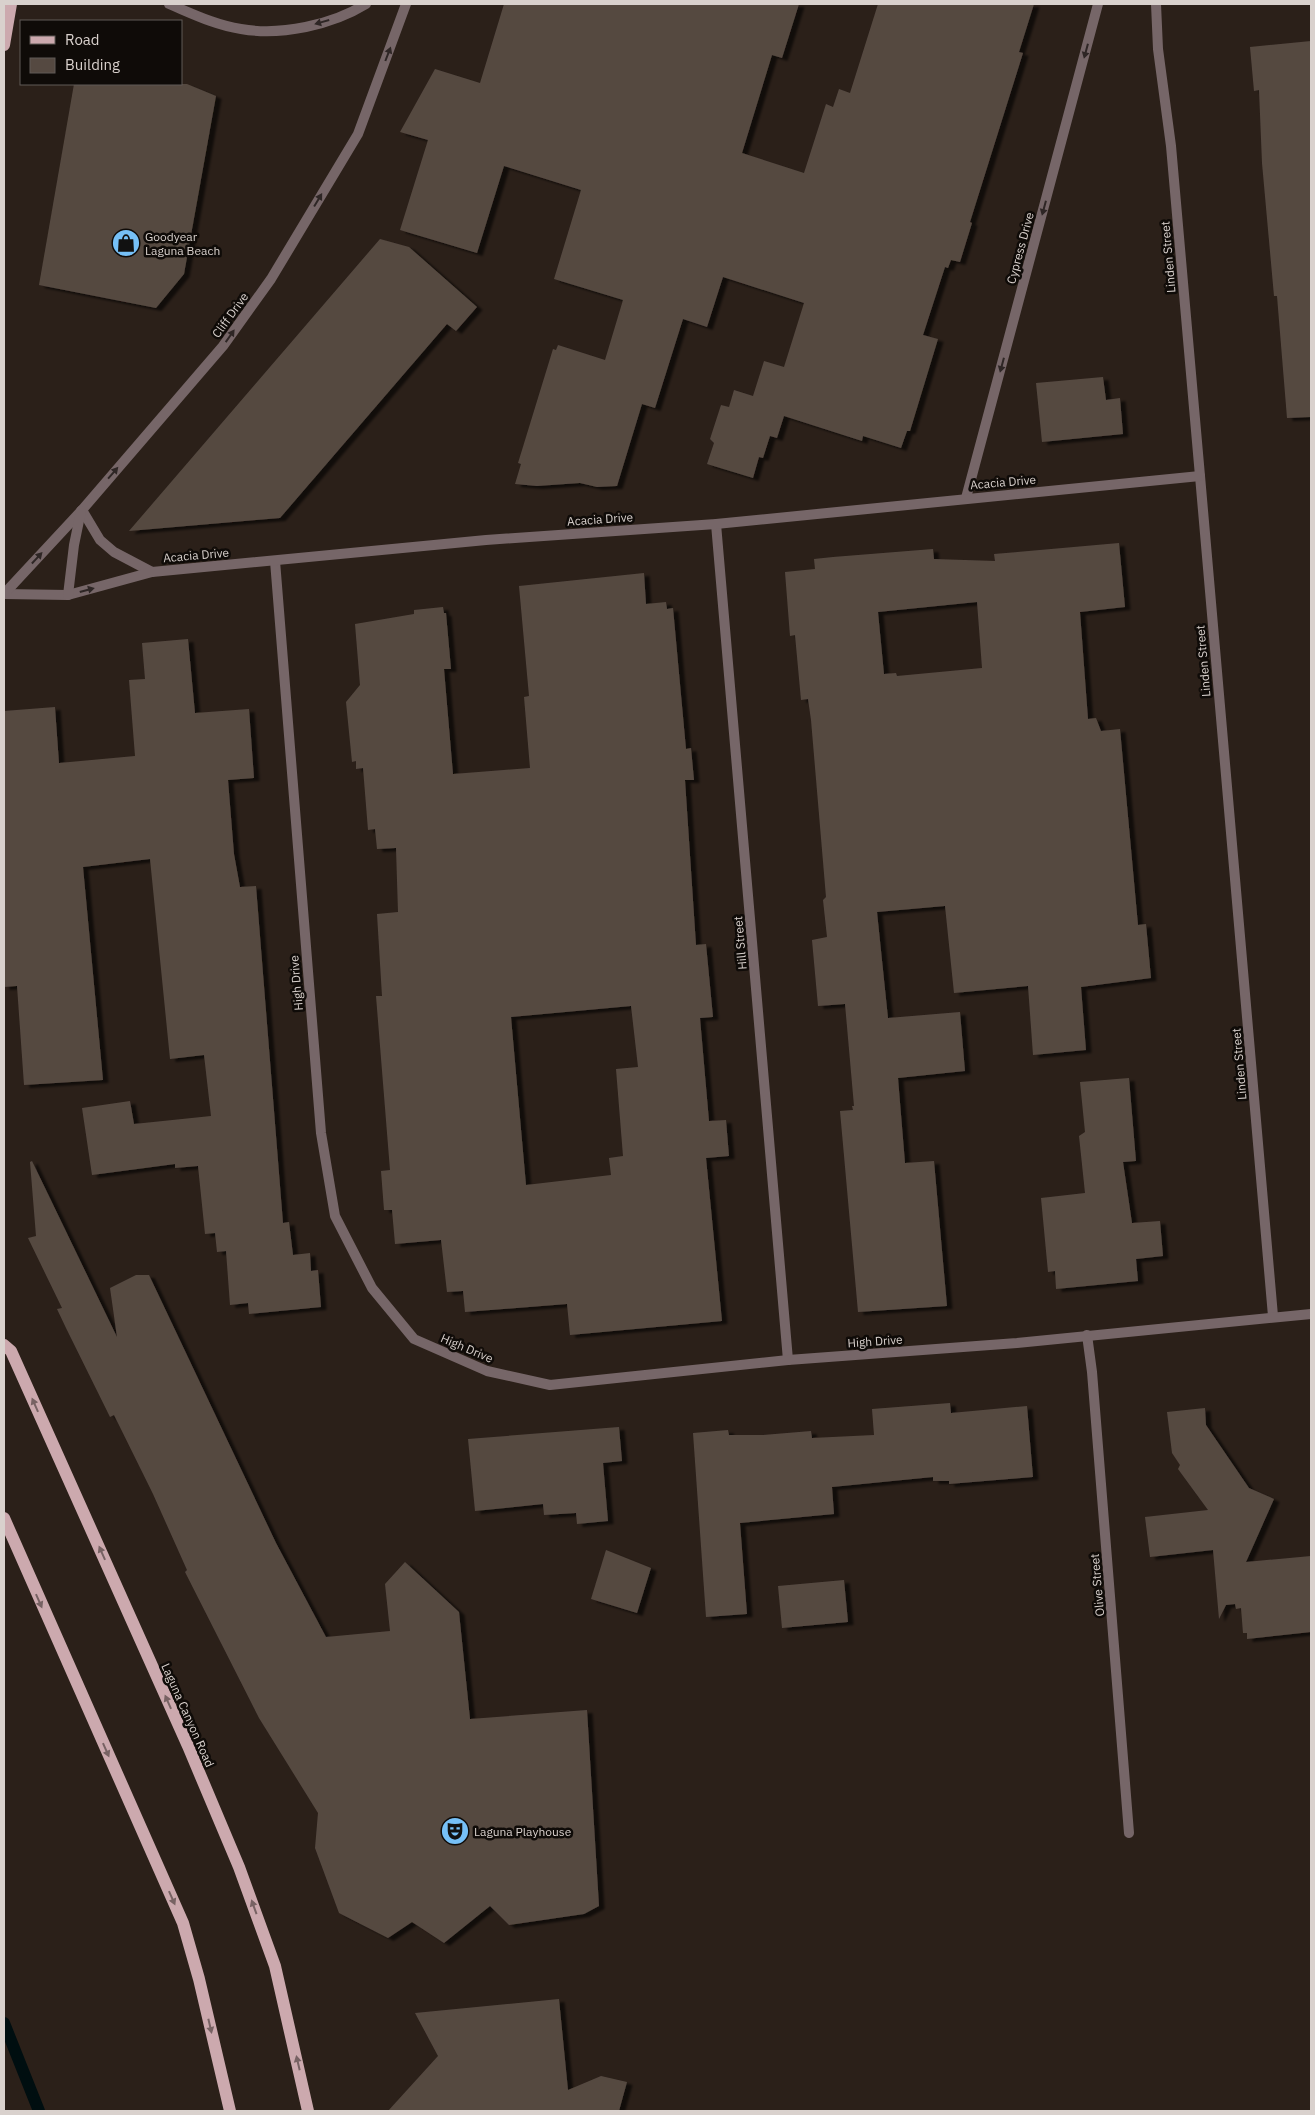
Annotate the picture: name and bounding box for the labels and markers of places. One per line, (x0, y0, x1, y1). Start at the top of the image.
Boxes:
shop icon: Goodyear Laguna Beach (111, 228, 141, 258)
place label: Goodyear Laguna Beach (145, 229, 220, 258)
theatre icon: Laguna Playhouse (440, 1816, 470, 1846)
place label: Laguna Playhouse (474, 1824, 572, 1839)

